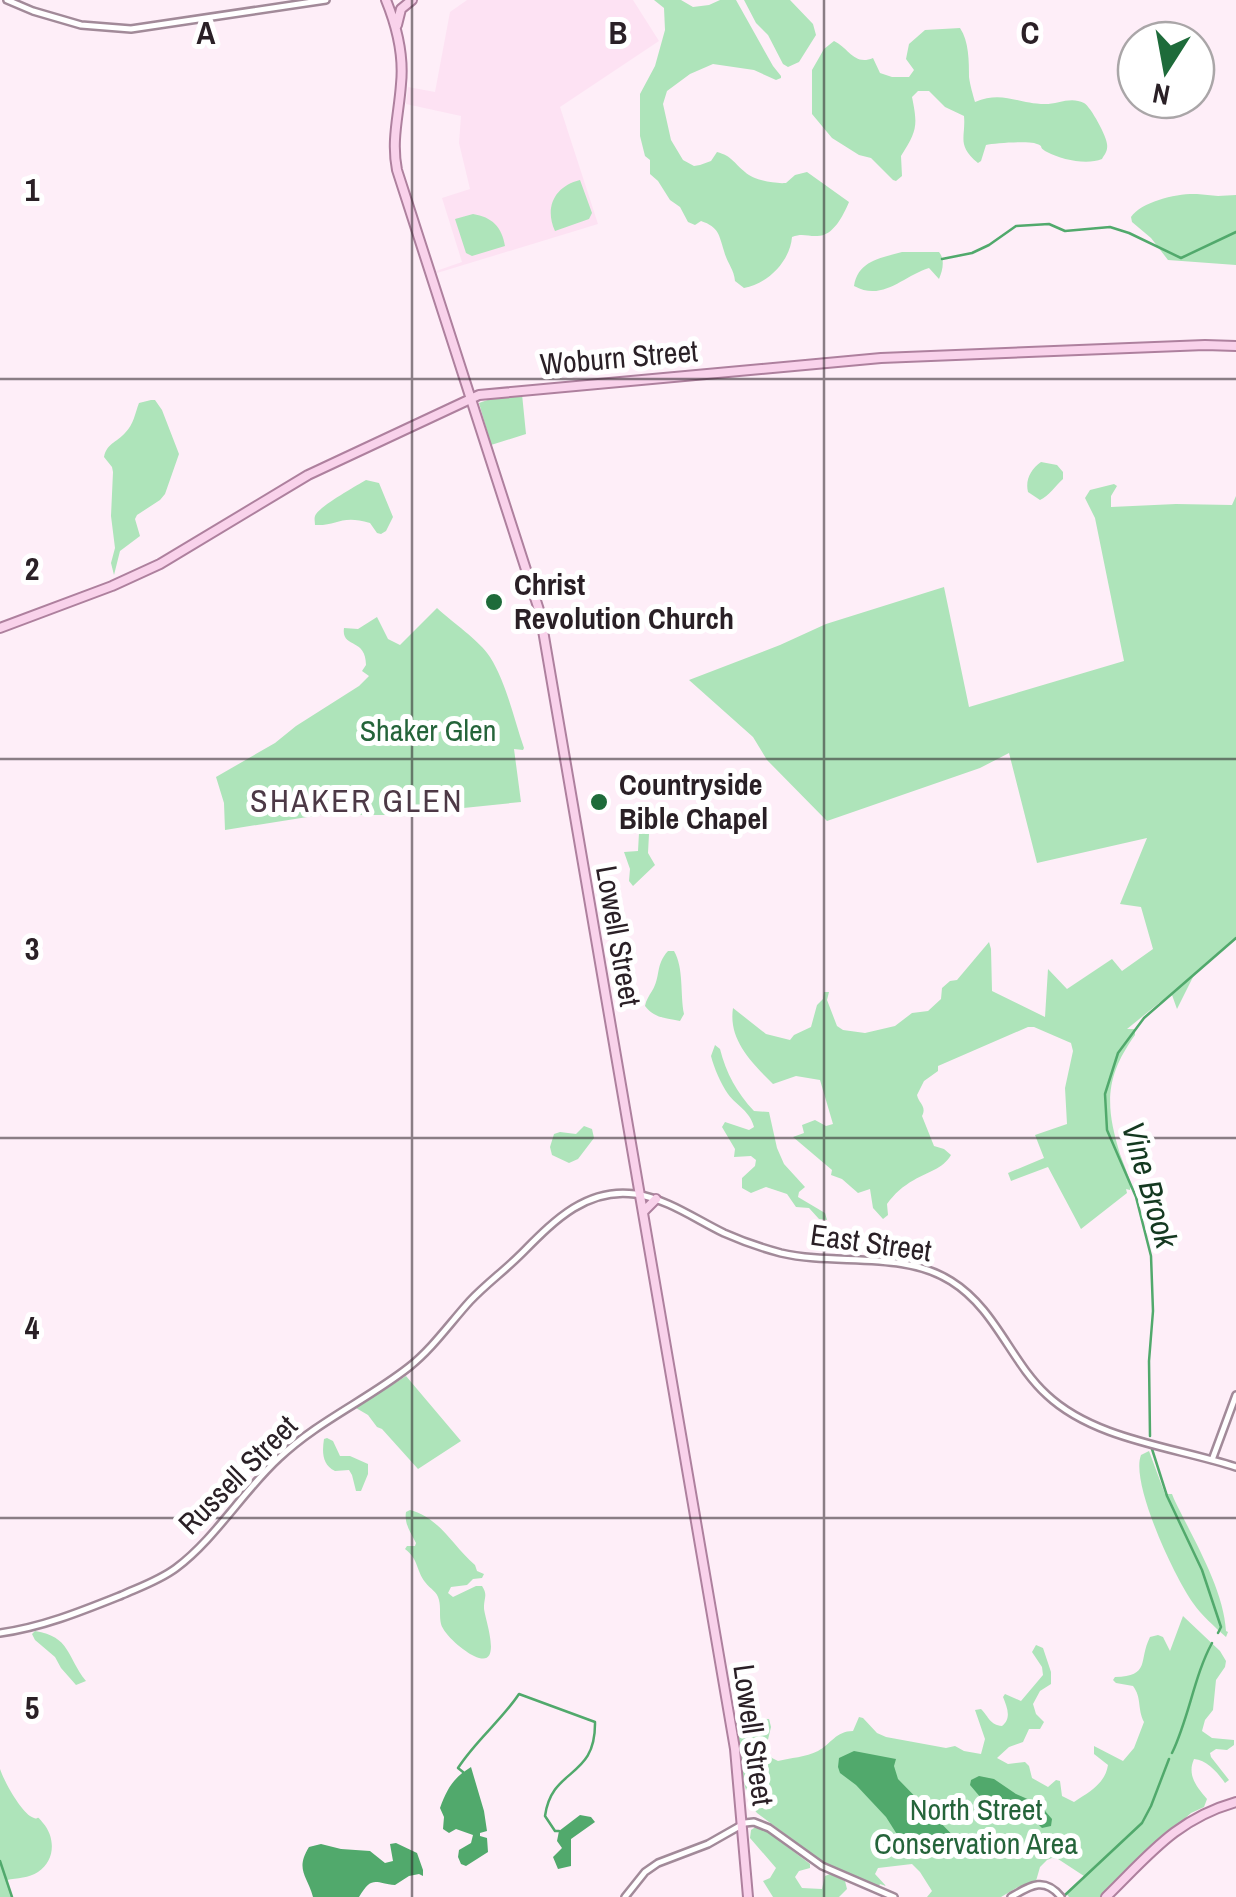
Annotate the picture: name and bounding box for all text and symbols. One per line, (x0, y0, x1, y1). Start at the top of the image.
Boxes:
text: A (197, 11, 216, 54)
text: B (609, 11, 627, 54)
text: C (1021, 11, 1039, 54)
north arrow (1116, 20, 1216, 120)
text: N (1149, 74, 1173, 115)
text: 1 (25, 168, 40, 211)
street label: Woburn Street (538, 330, 700, 384)
text: 2 (25, 547, 39, 590)
place label: Christ Revolution Church (514, 564, 734, 638)
marker: Christ Revolution Church (483, 591, 505, 613)
park label: Shaker Glen (360, 710, 496, 750)
place label: Countryside Bible Chapel (619, 764, 768, 838)
district label: SHAKER GLEN (250, 779, 464, 822)
marker: Countryside Bible Chapel (588, 791, 610, 813)
street label: Lowell Street (587, 862, 651, 1009)
text: 3 (25, 927, 39, 970)
water label: Vine Brook (1112, 1117, 1189, 1254)
street label: East Street (808, 1214, 934, 1270)
text: 4 (25, 1306, 40, 1349)
street label: Russell Street (169, 1406, 306, 1543)
street label: Lowell Street (724, 1662, 784, 1808)
text: 5 (25, 1686, 39, 1729)
park label: North Street Conservation Area (874, 1789, 1078, 1863)

